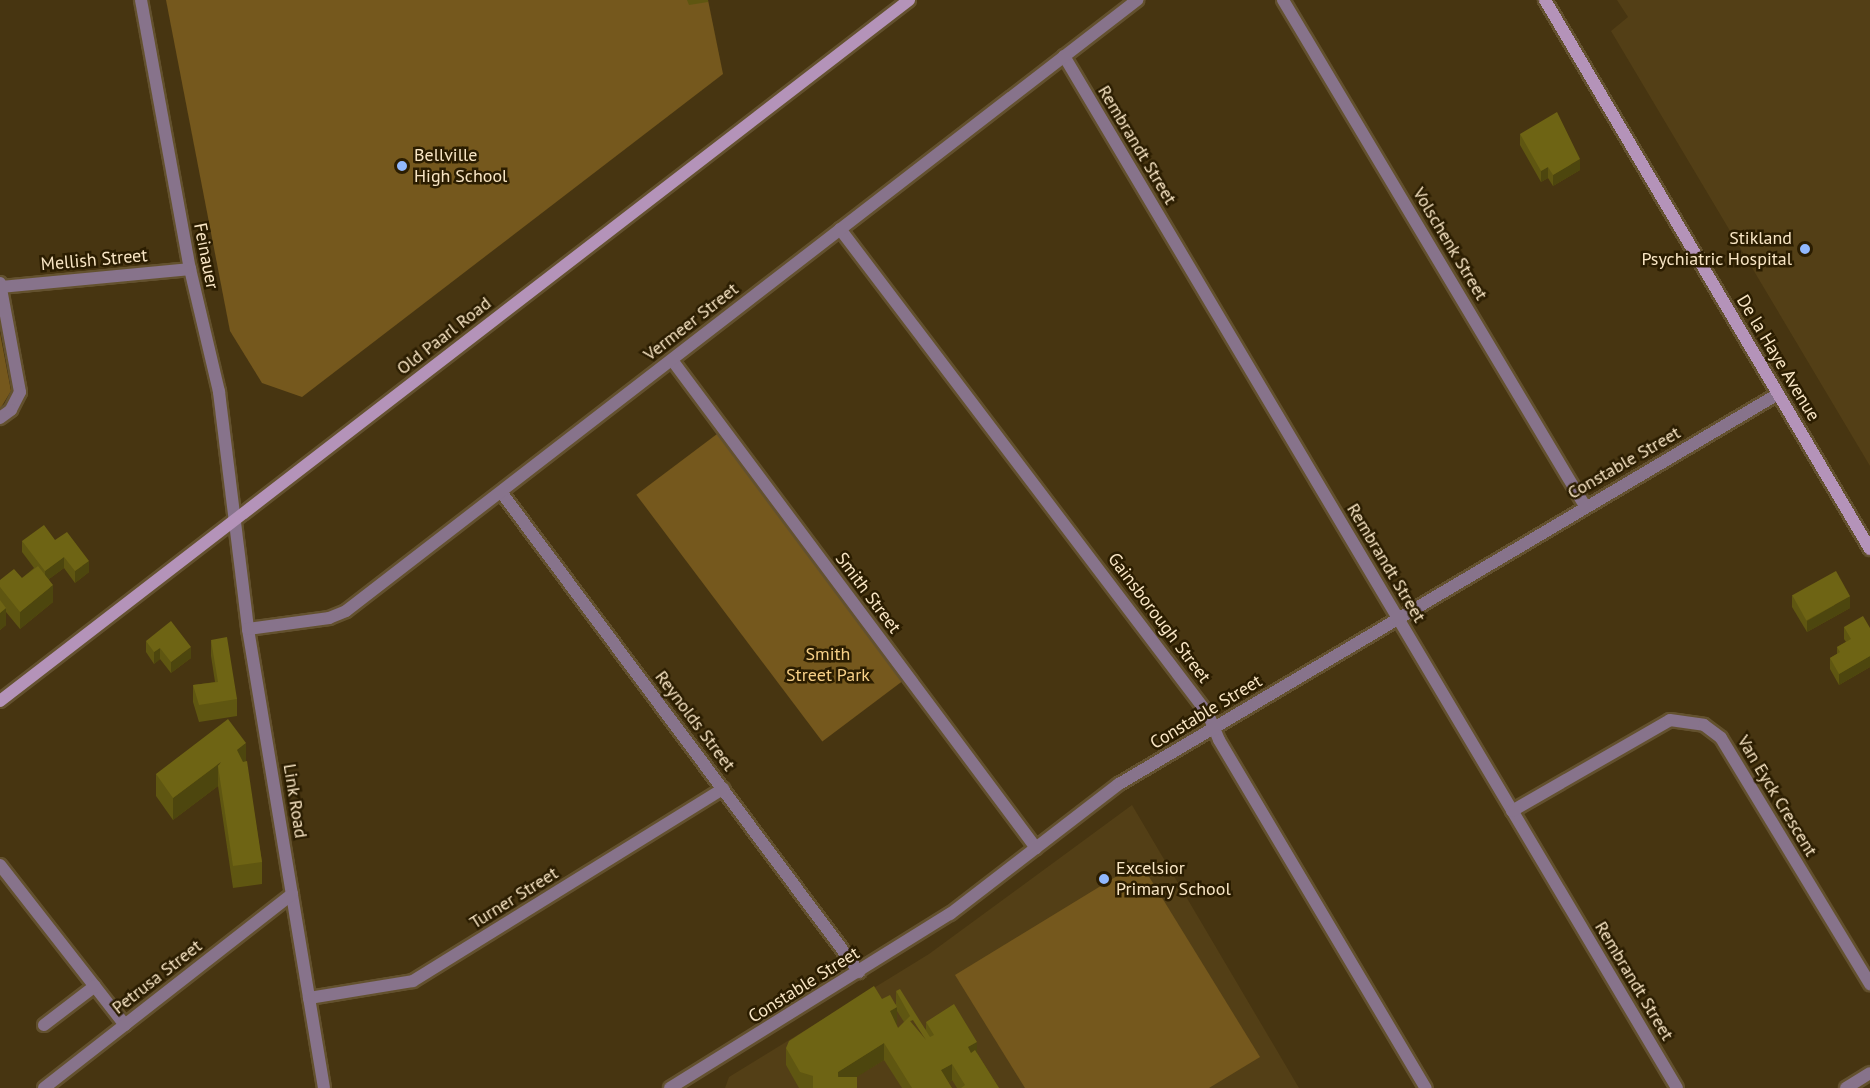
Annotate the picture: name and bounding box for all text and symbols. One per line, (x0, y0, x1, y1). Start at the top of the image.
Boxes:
street label: Rembrandt Street (1093, 82, 1181, 208)
place label: Bellville High School (414, 145, 507, 188)
marker: Bellville High School (395, 159, 409, 173)
street label: Volschenk Street (1408, 184, 1492, 304)
street label: Feinauer (189, 221, 223, 291)
place label: Stikland Psychiatric Hospital (1641, 228, 1792, 270)
marker: Stikland Psychiatric Hospital (1796, 240, 1814, 258)
street label: Mellish Street (40, 245, 148, 275)
street label: Vermeer Street (639, 278, 743, 366)
street label: De la Haye Avenue (1732, 291, 1824, 425)
street label: Old Paarl Road (393, 293, 495, 379)
street label: Constable Street (1564, 422, 1684, 504)
street label: Rembrandt Street (1342, 500, 1430, 626)
street label: Smith Street (831, 548, 905, 638)
street label: Gainsborough Street (1103, 549, 1215, 687)
park label: Smith Street Park (786, 644, 870, 686)
street label: Reynolds Street (650, 667, 740, 775)
street label: Constable Street (1146, 670, 1266, 754)
street label: Van Eyck Crescent (1732, 731, 1822, 861)
street label: Link Road (278, 762, 312, 840)
place label: Excelsior Primary School (1116, 858, 1231, 900)
street label: Turner Street (466, 862, 562, 934)
marker: Excelsior Primary School (1097, 872, 1111, 886)
street label: Rembrandt Street (1590, 918, 1678, 1044)
street label: Petrusa Street (108, 935, 206, 1019)
street label: Constable Street (745, 942, 863, 1028)

